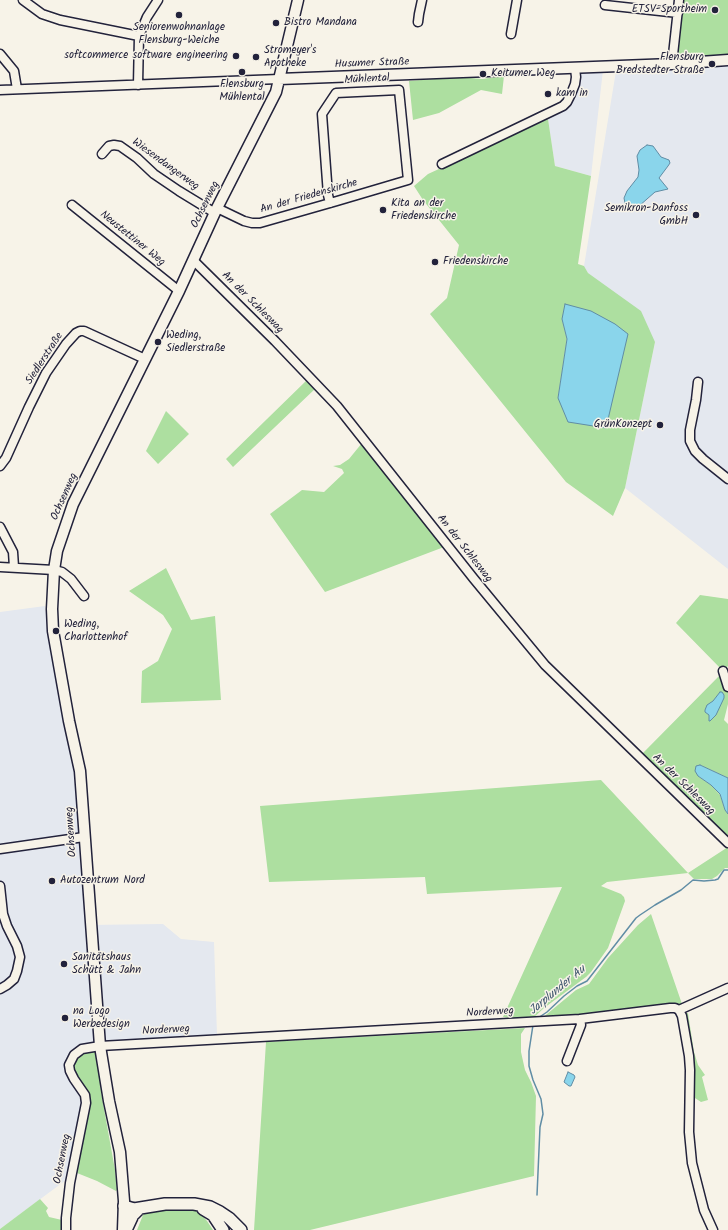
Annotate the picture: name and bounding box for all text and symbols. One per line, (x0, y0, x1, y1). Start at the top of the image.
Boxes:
place label: ETSV-Sportheim (632, 3, 707, 17)
marker: ETSV-Sportheim (710, 5, 720, 15)
marker: Seniorenwohnanlage Flensburg-Weiche (174, 10, 184, 20)
place label: Bistro Mandana (284, 16, 357, 30)
marker: Bistro Mandana (271, 18, 281, 28)
place label: Seniorenwohnanlage Flensburg-Weiche (133, 21, 225, 47)
place label: Stromeyer's Apotheke (264, 44, 316, 70)
place label: softcommerce software engineering (64, 49, 228, 63)
marker: softcommerce software engineering (231, 51, 241, 61)
place label: Flensburg Bredstedter Straße (616, 51, 704, 77)
marker: Stromeyer's Apotheke (251, 52, 261, 62)
street label: Husumer Straße (334, 56, 410, 72)
marker: Flensburg Bredstedter Straße (707, 59, 717, 69)
marker: Flensburg Mühlental (237, 67, 247, 77)
place label: Keitumer Weg (491, 67, 555, 81)
marker: Keitumer Weg (478, 69, 488, 79)
street label: Mühlental (344, 72, 390, 88)
place label: Flensburg Mühlental (219, 78, 265, 104)
place label: kam in (556, 87, 588, 101)
marker: kam in (543, 89, 553, 99)
street label: Wiesendangerweg (129, 136, 201, 194)
street label: An der Friedenskirche (259, 177, 359, 217)
street label: Ochsenweg (189, 179, 223, 231)
place label: Kita an der Friedenskirche (391, 197, 456, 223)
place label: Semikron-Danfoss GmbH (605, 202, 688, 228)
marker: Kita an der Friedenskirche (378, 205, 388, 215)
street label: Neustettiner Weg (97, 209, 167, 269)
marker: Semikron-Danfoss GmbH (691, 210, 701, 220)
place label: Friedenskirche (443, 255, 508, 269)
marker: Friedenskirche (430, 257, 440, 267)
street label: An der Schleswag (218, 269, 286, 337)
place label: Weding, Siedlerstraße (166, 329, 225, 355)
street label: Siedlerstraße (23, 331, 67, 387)
marker: Weding, Siedlerstraße (153, 337, 163, 347)
place label: GrünKonzept (594, 418, 652, 432)
marker: GrünKonzept (655, 420, 665, 430)
street label: Ochsenweg (49, 471, 81, 523)
street label: An der Schleswag (433, 513, 495, 585)
place label: Weding, Charlottenhof (64, 618, 127, 644)
marker: Weding, Charlottenhof (51, 626, 61, 636)
street label: An der Schleswag (649, 752, 717, 818)
street label: Ochsenweg (64, 806, 80, 858)
place label: Autozentrum Nord (60, 874, 145, 888)
marker: Autozentrum Nord (47, 876, 57, 886)
place label: Sanitätshaus Schütt & Jahn (72, 951, 141, 977)
marker: Sanitätshaus Schütt & Jahn (59, 959, 69, 969)
water label: Jarplunder Au (527, 963, 589, 1019)
place label: na Logo Werbedesign (73, 1005, 130, 1031)
street label: Norderweg (466, 1005, 514, 1021)
marker: na Logo Werbedesign (60, 1013, 70, 1023)
street label: Norderweg (142, 1023, 190, 1039)
street label: Ochsenweg (52, 1133, 74, 1185)

